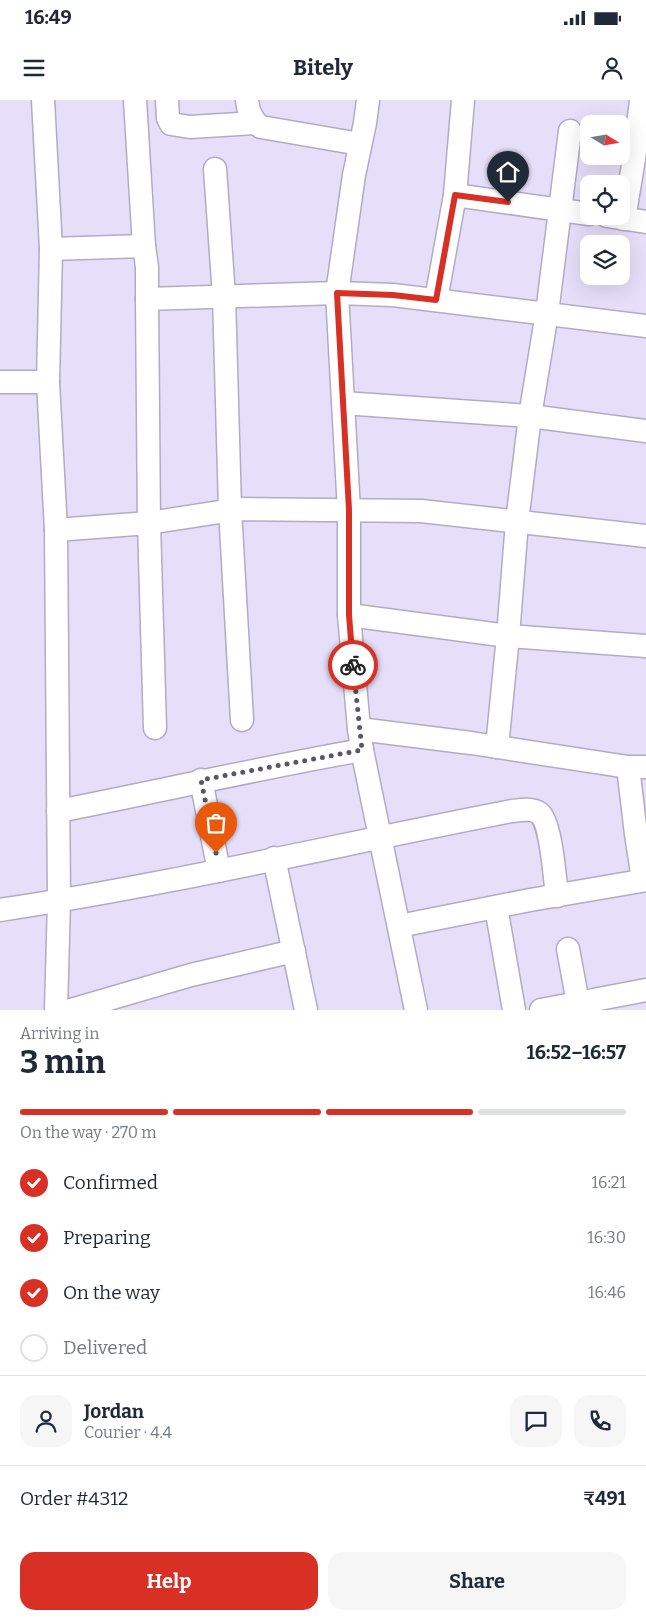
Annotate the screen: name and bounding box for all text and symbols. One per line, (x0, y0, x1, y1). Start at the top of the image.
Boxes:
text: 16:49 (25, 6, 72, 29)
icon: menu (20, 54, 48, 82)
text: Bitely (293, 54, 353, 81)
icon: person (598, 54, 626, 82)
north arrow (580, 115, 630, 165)
map controls (580, 115, 630, 285)
pin (487, 151, 529, 202)
icon: home (494, 158, 522, 186)
button: locate (580, 175, 630, 225)
button: layers (580, 235, 630, 285)
courier (328, 640, 378, 690)
icon: bike (339, 651, 367, 679)
pin (195, 802, 237, 853)
icon: bag (202, 809, 230, 837)
text: Arriving in (20, 1024, 99, 1043)
text: 16:52–16:57 (527, 1041, 626, 1064)
text: 3 min (20, 1043, 106, 1081)
text: On the way · 270 m (20, 1123, 157, 1142)
icon: check (20, 1169, 48, 1197)
text: Confirmed (63, 1171, 158, 1194)
text: 16:21 (592, 1173, 626, 1192)
icon: check (20, 1224, 48, 1252)
text: Preparing (63, 1226, 151, 1249)
text: 16:30 (587, 1228, 626, 1247)
icon: check (20, 1279, 48, 1307)
text: On the way (63, 1281, 160, 1304)
text: 16:46 (588, 1283, 626, 1302)
text: Delivered (63, 1336, 147, 1359)
button: person (20, 1395, 72, 1447)
button: chat (510, 1395, 562, 1447)
button: phone (574, 1395, 626, 1447)
text: Jordan (84, 1400, 144, 1423)
text: Courier · 4.4 (84, 1423, 172, 1442)
text: Order #4312 (20, 1487, 128, 1510)
text: ₹491 (583, 1487, 626, 1510)
button: Help (20, 1552, 318, 1610)
button: Share (328, 1552, 626, 1610)

